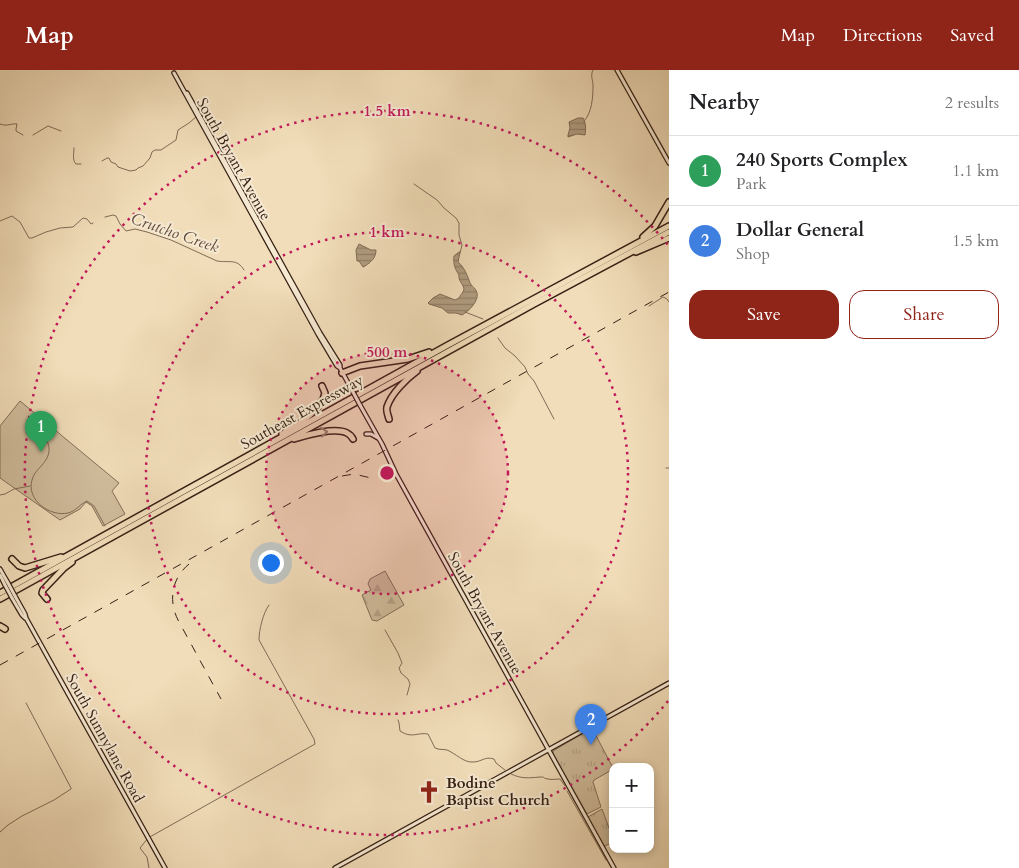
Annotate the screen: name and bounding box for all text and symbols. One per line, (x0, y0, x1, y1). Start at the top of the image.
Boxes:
text: Map (25, 19, 74, 52)
text: Map (781, 23, 815, 48)
text: Directions (843, 23, 922, 48)
text: Saved (950, 23, 994, 48)
text: Nearby (689, 88, 760, 117)
text: 2 results (945, 92, 999, 114)
street label: South Bryant Avenue (192, 94, 276, 224)
text: 1.5 km (364, 101, 411, 121)
text: 240 Sports Complex (736, 147, 908, 173)
text: 1 (701, 160, 709, 182)
text: 1.1 km (952, 160, 999, 182)
text: Park (736, 173, 767, 195)
water label: Crutcho Creek (128, 208, 222, 258)
text: Dollar General (736, 217, 864, 243)
text: 1 km (370, 222, 405, 242)
text: 2 (701, 230, 709, 252)
text: 1.5 km (952, 230, 999, 252)
text: Shop (736, 243, 770, 265)
button: Save (689, 290, 839, 339)
button: Share (849, 290, 999, 339)
text: 500 m (367, 342, 408, 362)
street label: Southeast Expressway (237, 370, 367, 454)
pin: 1 (25, 411, 57, 452)
one-way arrow (320, 427, 328, 438)
centre of rings (378, 464, 396, 482)
street label: South Bryant Avenue (443, 548, 527, 678)
your location (258, 550, 284, 576)
street label: South Sunnylane Road (61, 670, 149, 806)
pin: 2 (575, 704, 607, 745)
map controls (609, 763, 654, 853)
button: + (609, 763, 654, 808)
place label: Bodine Baptist Church (446, 773, 551, 810)
church icon: Bodine Baptist Church (416, 779, 442, 805)
button: − (609, 808, 654, 853)

